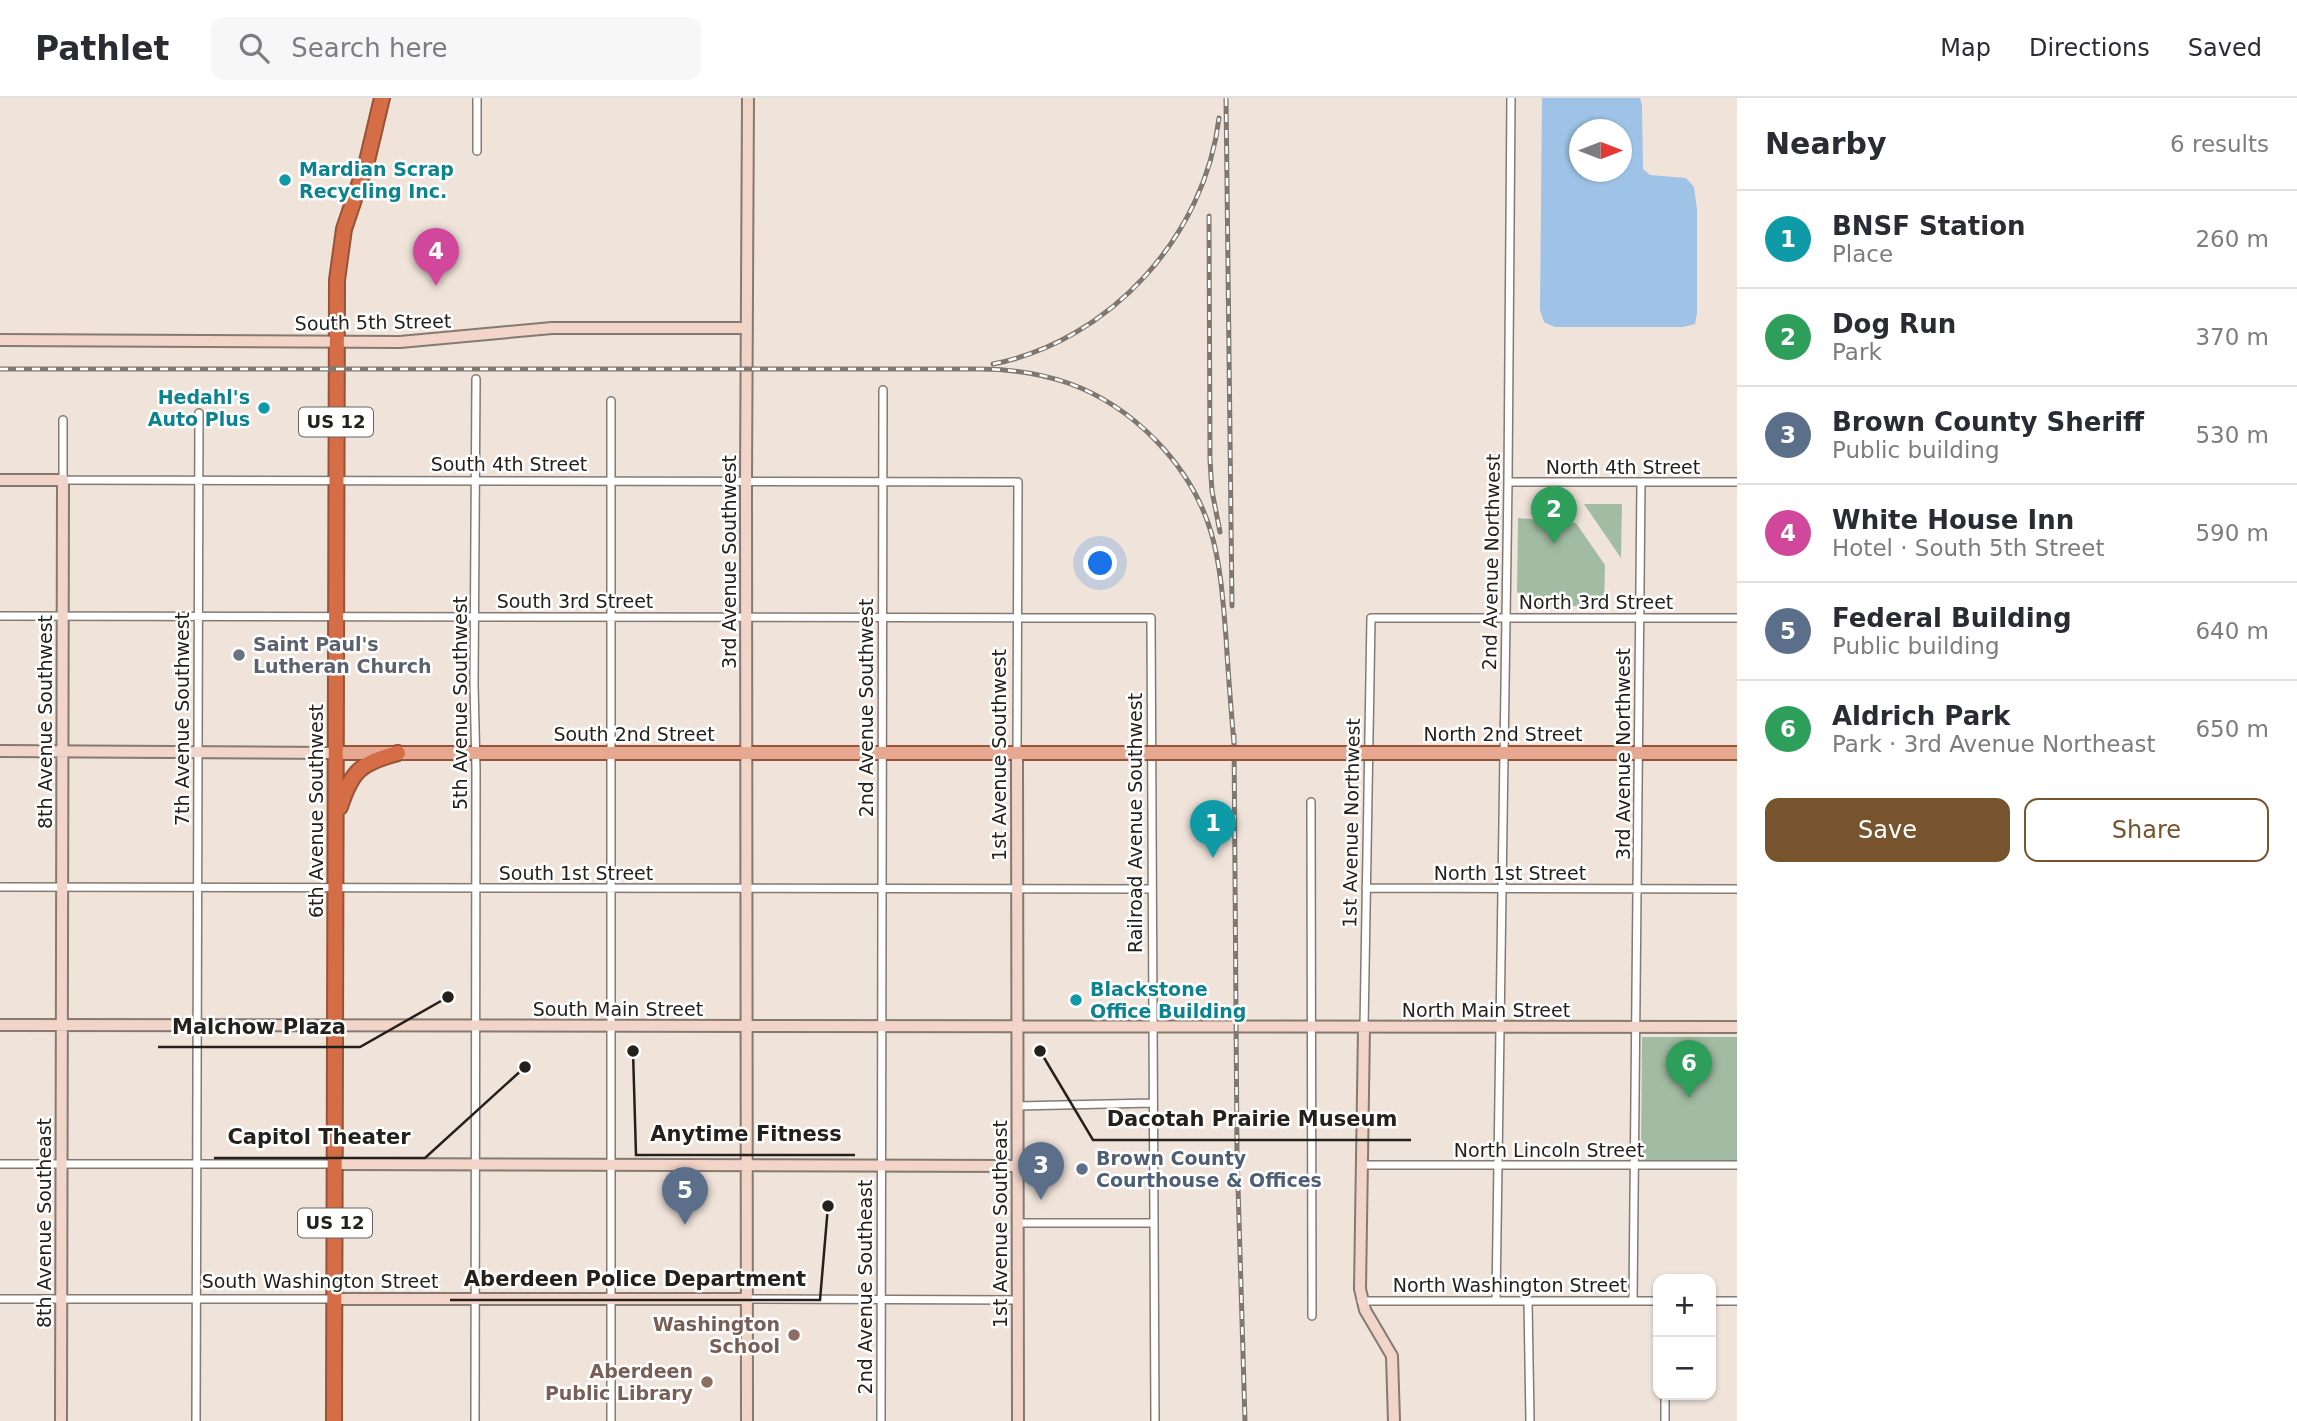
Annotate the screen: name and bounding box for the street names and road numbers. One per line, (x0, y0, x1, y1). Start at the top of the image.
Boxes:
street label: South 5th Street (295, 310, 451, 334)
road number: US 12 (299, 408, 373, 436)
street label: South 4th Street (431, 453, 587, 475)
street label: 2nd Avenue Northwest (1478, 454, 1504, 670)
street label: 3rd Avenue Southwest (718, 455, 740, 669)
street label: North 4th Street (1546, 456, 1700, 478)
street label: South 3rd Street (497, 590, 653, 612)
street label: North 3rd Street (1519, 591, 1673, 613)
street label: 5th Avenue Southwest (449, 596, 471, 810)
street label: 2nd Avenue Southwest (855, 599, 877, 817)
street label: 7th Avenue Southwest (171, 612, 193, 826)
street label: 8th Avenue Southwest (34, 615, 56, 829)
street label: 3rd Avenue Northwest (1612, 648, 1634, 860)
street label: 1st Avenue Southwest (988, 649, 1010, 861)
street label: Railroad Avenue Southwest (1124, 693, 1146, 953)
street label: 6th Avenue Southwest (305, 704, 327, 918)
street label: 1st Avenue Northwest (1338, 718, 1364, 928)
street label: South 2nd Street (553, 723, 715, 745)
street label: North 2nd Street (1423, 723, 1583, 745)
street label: South 1st Street (499, 862, 653, 884)
street label: North 1st Street (1434, 862, 1586, 884)
street label: South Main Street (533, 998, 703, 1020)
street label: North Main Street (1402, 999, 1570, 1021)
street label: 8th Avenue Southeast (33, 1118, 55, 1328)
street label: 1st Avenue Southeast (989, 1120, 1011, 1328)
street label: North Lincoln Street (1454, 1139, 1644, 1161)
street label: 2nd Avenue Southeast (854, 1180, 876, 1394)
road number: US 12 (298, 1208, 372, 1238)
street label: South Washington Street (202, 1270, 438, 1292)
street label: North Washington Street (1393, 1274, 1627, 1296)

